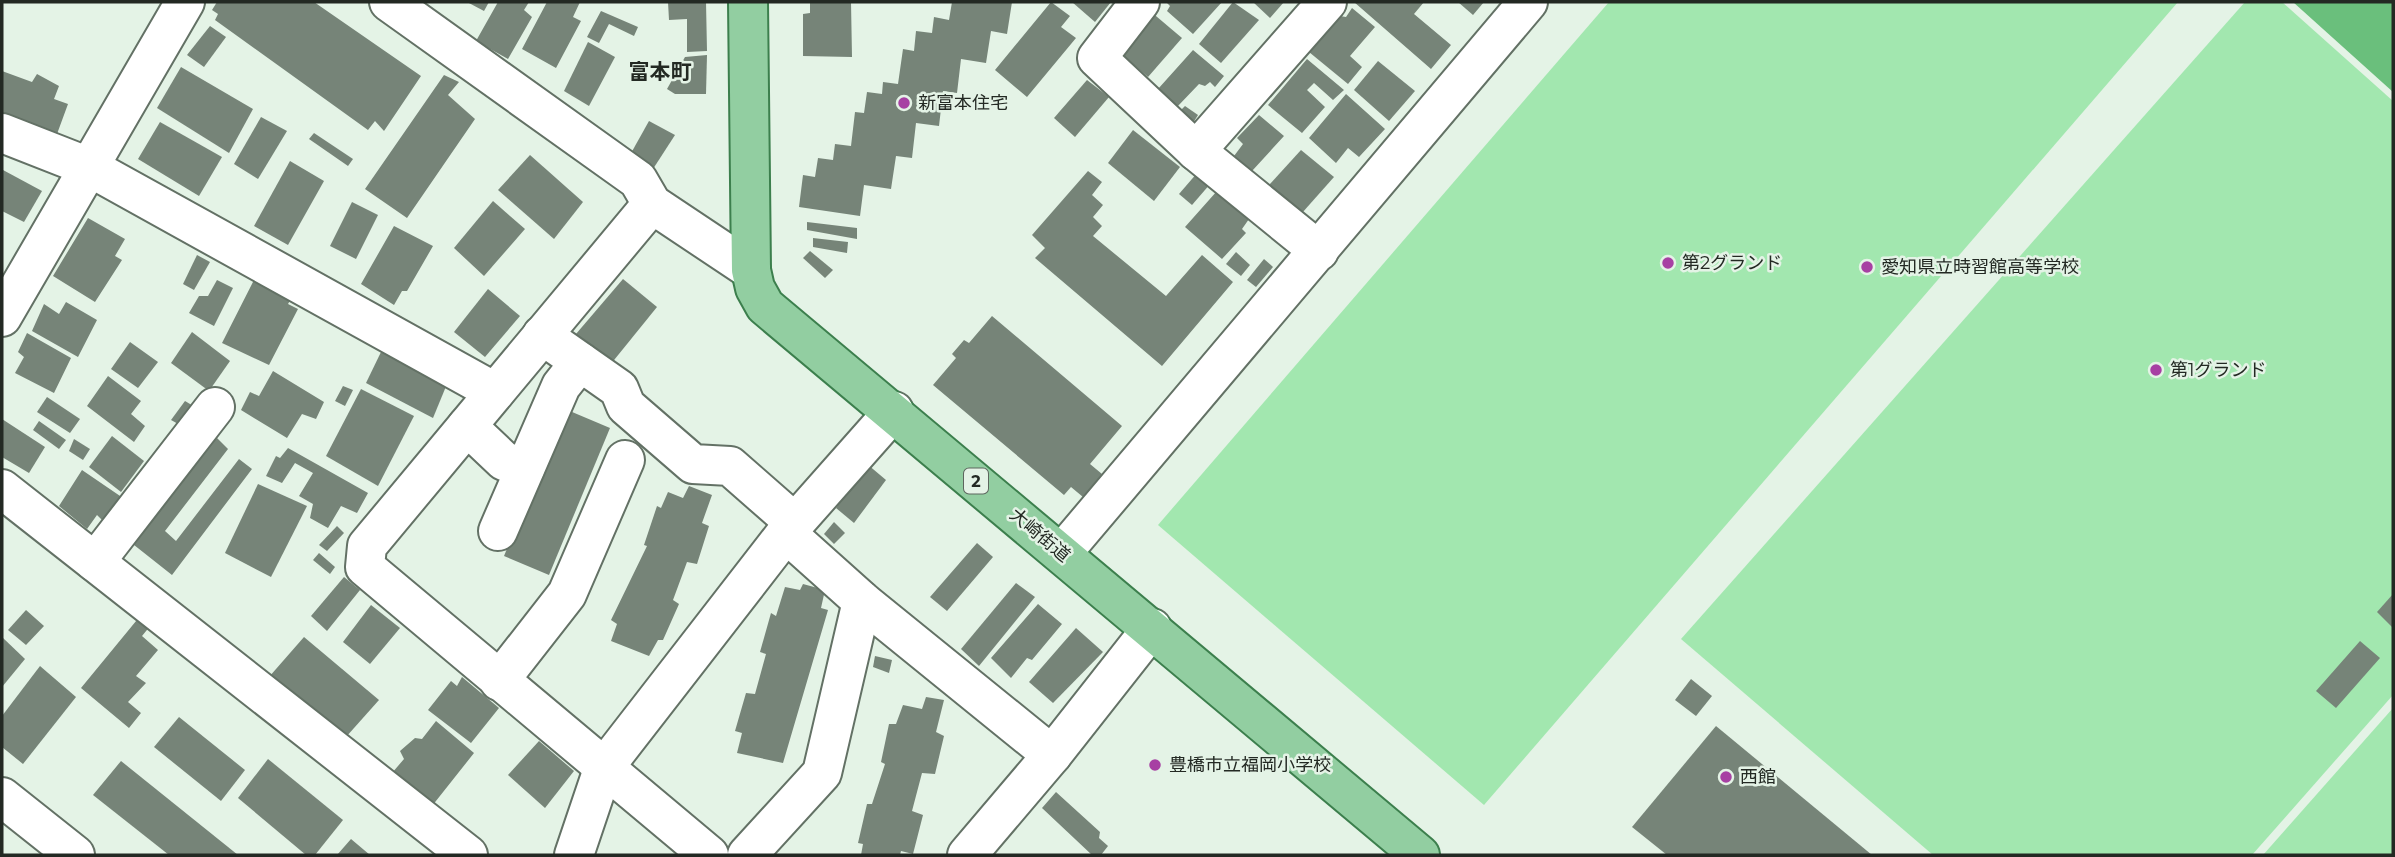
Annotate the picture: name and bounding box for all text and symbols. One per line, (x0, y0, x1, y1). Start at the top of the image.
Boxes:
district label: 富本町 (629, 59, 692, 84)
place label: 新富本住宅 (918, 92, 1008, 114)
marker: 新富本住宅 (896, 95, 912, 111)
place label: 第2グランド (1682, 252, 1782, 274)
marker: 第2グランド (1660, 255, 1676, 271)
place label: 愛知県立時習館高等学校 (1881, 256, 2079, 278)
marker: 愛知県立時習館高等学校 (1859, 259, 1875, 275)
place label: 第1グランド (2170, 359, 2267, 381)
marker: 第1グランド (2148, 362, 2164, 378)
road number: 2 (964, 468, 988, 494)
street label: 大崎街道 (1005, 503, 1075, 567)
place label: 豊橋市立福岡小学校 (1169, 754, 1331, 776)
marker: 豊橋市立福岡小学校 (1147, 757, 1163, 773)
place label: 西館 (1740, 766, 1776, 788)
marker: 西館 (1718, 769, 1734, 785)

